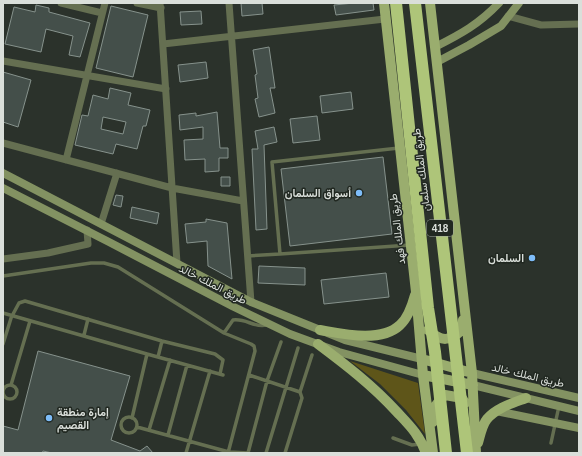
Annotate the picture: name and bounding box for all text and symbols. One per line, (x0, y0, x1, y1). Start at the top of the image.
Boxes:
street label: طريق الملك سلمان (410, 128, 433, 212)
place label: أسواق السلمان (285, 187, 351, 200)
marker: أسواق السلمان (354, 188, 364, 198)
street label: طريق الملك فهد (387, 193, 408, 265)
road number: 418 (427, 220, 453, 236)
place label: السلمان (488, 252, 524, 265)
marker: السلمان (527, 253, 537, 263)
street label: طريق الملك خالد (177, 262, 249, 307)
street label: طريق الملك خالد (490, 361, 566, 390)
place label: إمارة منطقة القصيم (57, 406, 109, 433)
marker: إمارة منطقة القصيم (44, 413, 54, 423)

